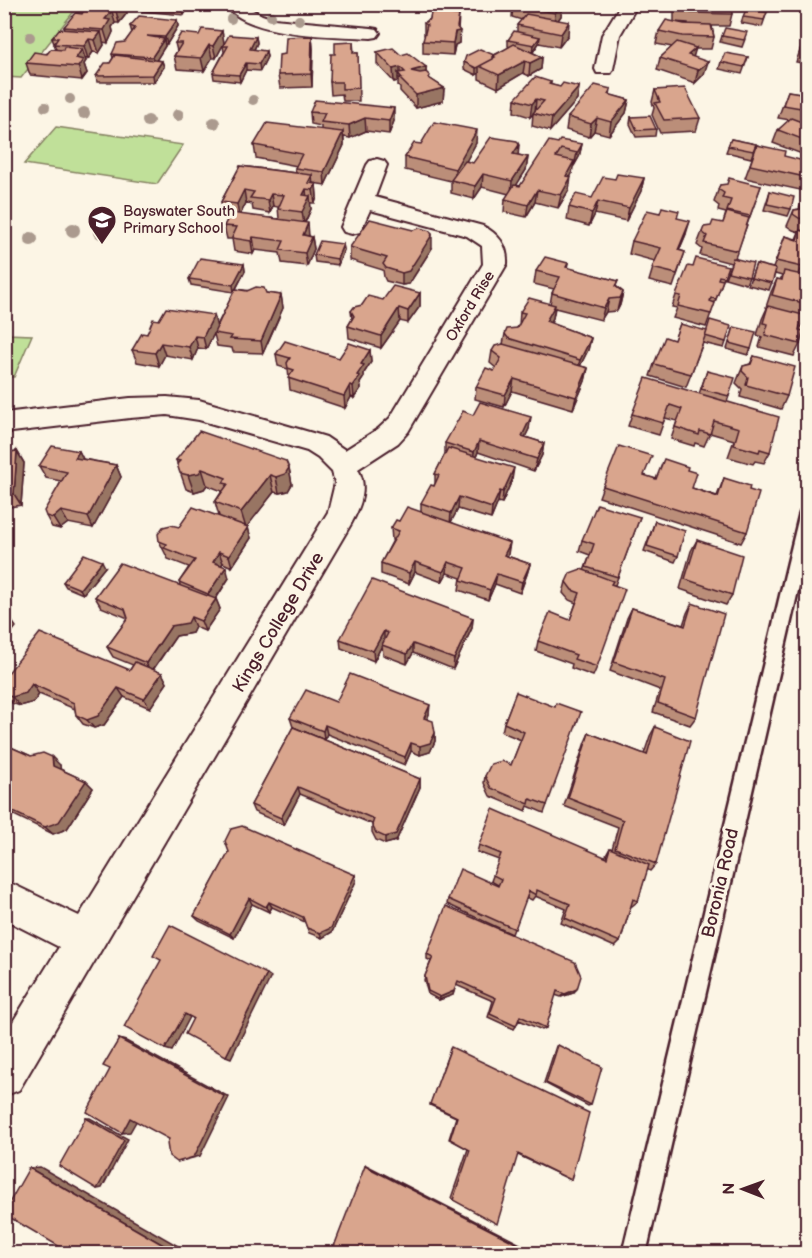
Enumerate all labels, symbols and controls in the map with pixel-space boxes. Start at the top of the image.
place label: Bayswater South Primary School [123,202,235,238]
school or university icon: Bayswater South Primary School [86,204,118,246]
street label: Oxford Rise [442,267,499,345]
street label: Kings College Drive [228,548,329,696]
street label: Boronia Road [698,826,743,940]
north arrow [713,1159,773,1219]
text: N [720,1183,739,1195]

